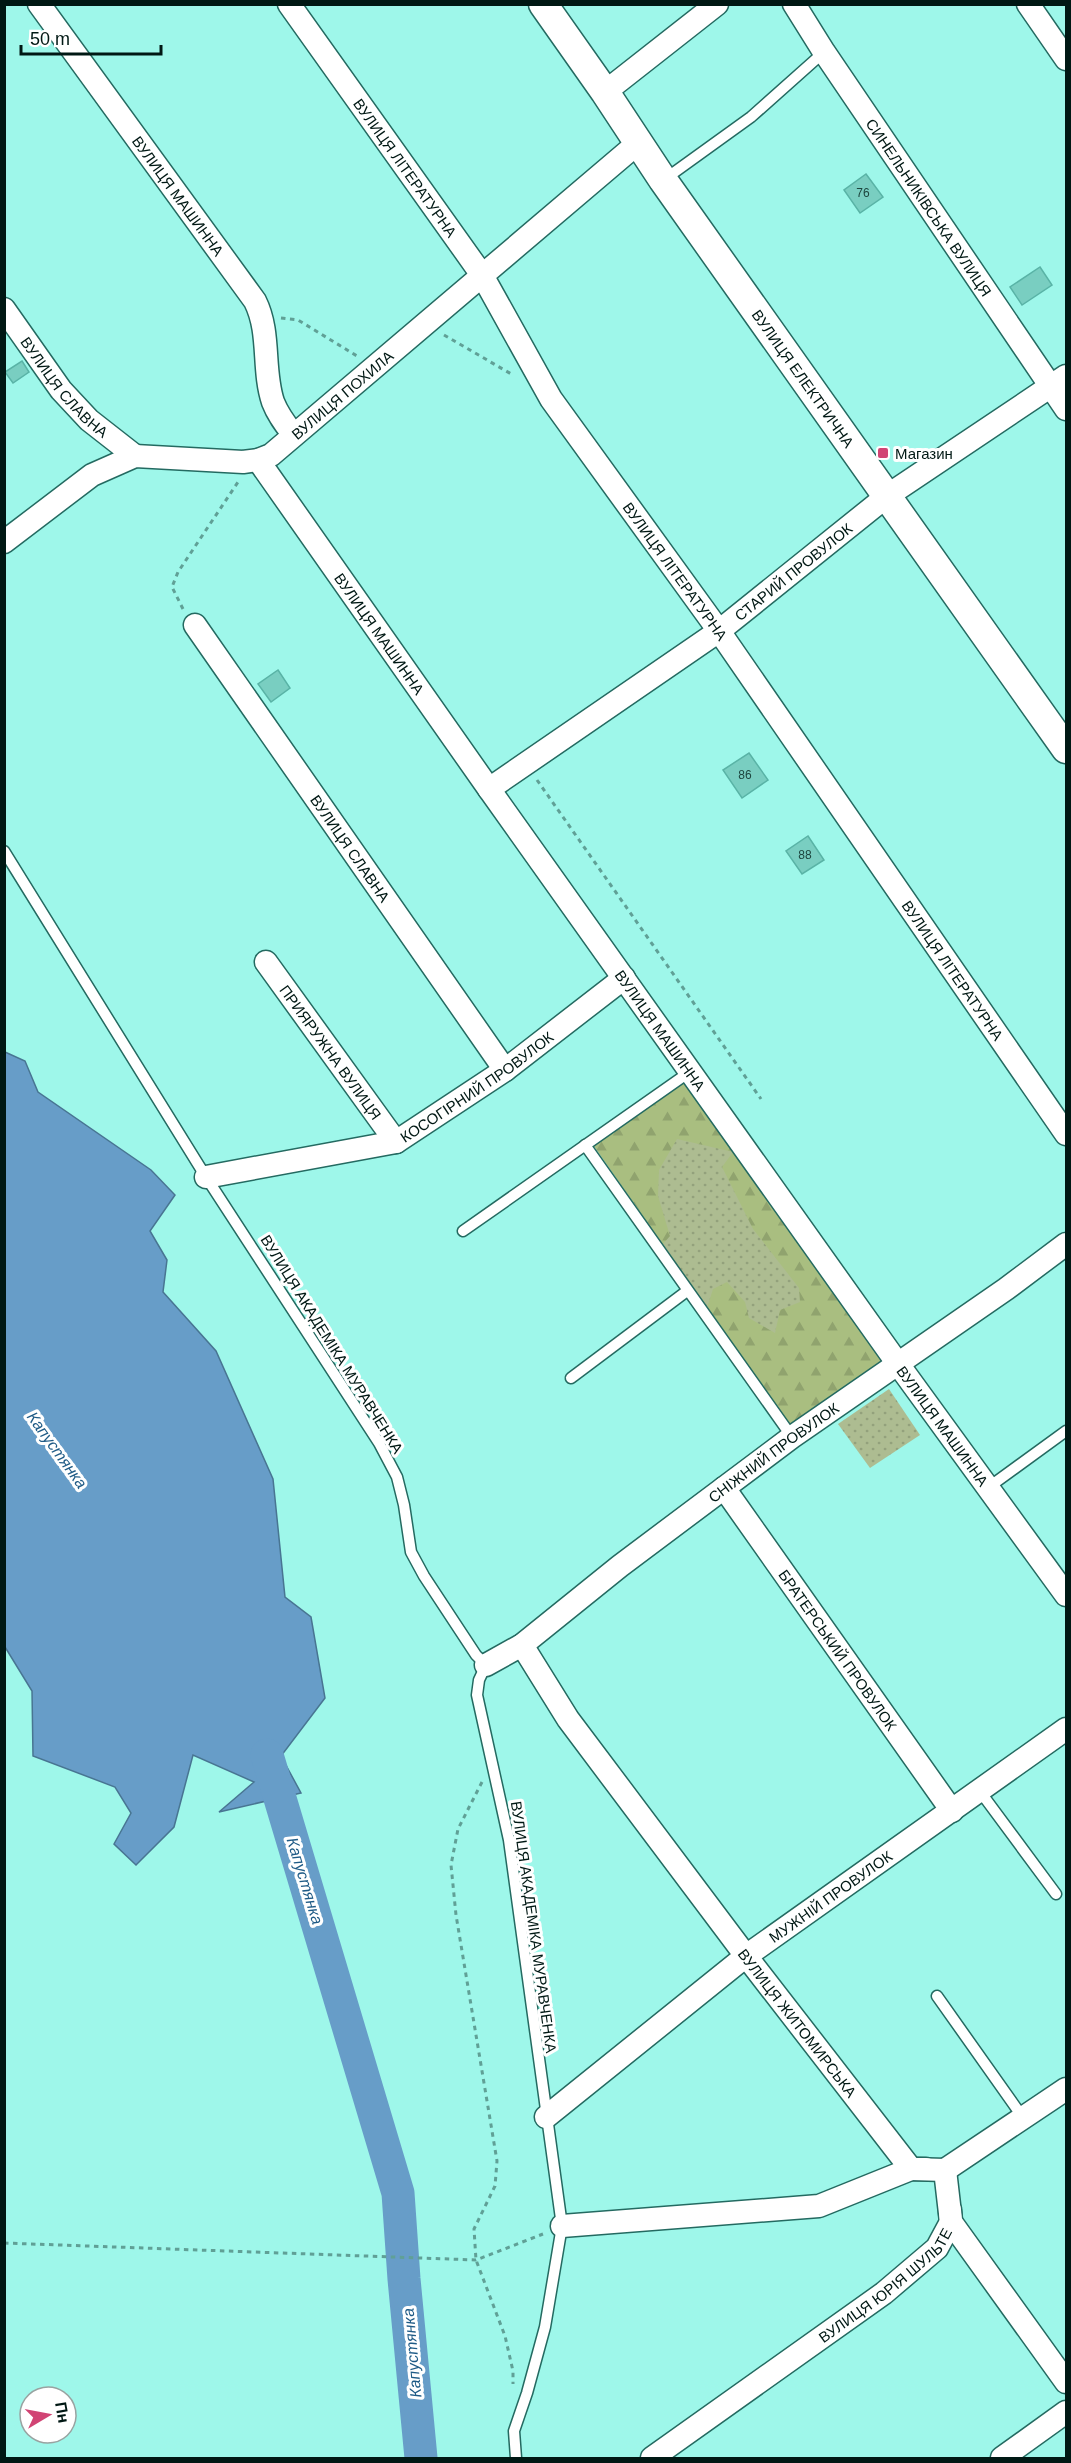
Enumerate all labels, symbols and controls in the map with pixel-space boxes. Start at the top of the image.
scale bar [21,18,160,56]
text: 50 m [30,29,70,49]
street label: ВУЛИЦЯ ЛІТЕРАТУРНА [351,95,461,240]
street label: СИНЕЛЬНИКІВСЬКА ВУЛИЦЯ [863,115,995,299]
street label: ВУЛИЦЯ МАШИННА [129,132,228,259]
house number: 76 [856,186,870,200]
street label: ВУЛИЦЯ ЕЛЕКТРИЧНА [749,306,858,450]
street label: ВУЛИЦЯ СЛАВНА [18,333,112,440]
street label: ВУЛИЦЯ ПОХИЛА [288,347,396,443]
place label: Магазин [895,445,953,462]
marker: Магазин [876,446,890,460]
street label: ВУЛИЦЯ ЛІТЕРАТУРНА [620,499,731,643]
street label: СТАРИЙ ПРОВУЛОК [731,519,855,624]
street label: ВУЛИЦЯ МАШИННА [331,570,428,697]
house number: 86 [738,768,752,782]
street label: ВУЛИЦЯ СЛАВНА [307,791,394,905]
house number: 88 [798,848,812,862]
street label: ВУЛИЦЯ ЛІТЕРАТУРНА [899,897,1007,1043]
street label: ВУЛИЦЯ МАШИННА [612,967,709,1094]
street label: ПРИЯРУЖНА ВУЛИЦЯ [277,981,385,1122]
street label: КОСОГІРНИЙ ПРОВУЛОК [397,1027,557,1145]
street label: ВУЛИЦЯ АКАДЕМІКА МУРАВЧЕНКА [257,1232,407,1456]
street label: ВУЛИЦЯ МАШИННА [894,1363,992,1489]
street label: СНІЖНИЙ ПРОВУЛОК [705,1399,842,1505]
water label: Капустянка [24,1409,90,1491]
street label: БРАТЕРСЬКИЙ ПРОВУЛОК [776,1566,901,1734]
street label: ВУЛИЦЯ АКАДЕМІКА МУРАВЧЕНКА [508,1800,560,2054]
water label: Капустянка [284,1836,326,1927]
street label: МУЖНІЙ ПРОВУЛОК [765,1847,895,1946]
street label: ВУЛИЦЯ ЖИТОМИРСЬКА [735,1945,860,2100]
street label: ВУЛИЦЯ ЮРІЯ ШУЛЬТЕ [815,2225,955,2345]
water label: Капустянка [400,2307,424,2399]
north arrow [18,2385,78,2445]
text: Пн [52,2401,72,2424]

